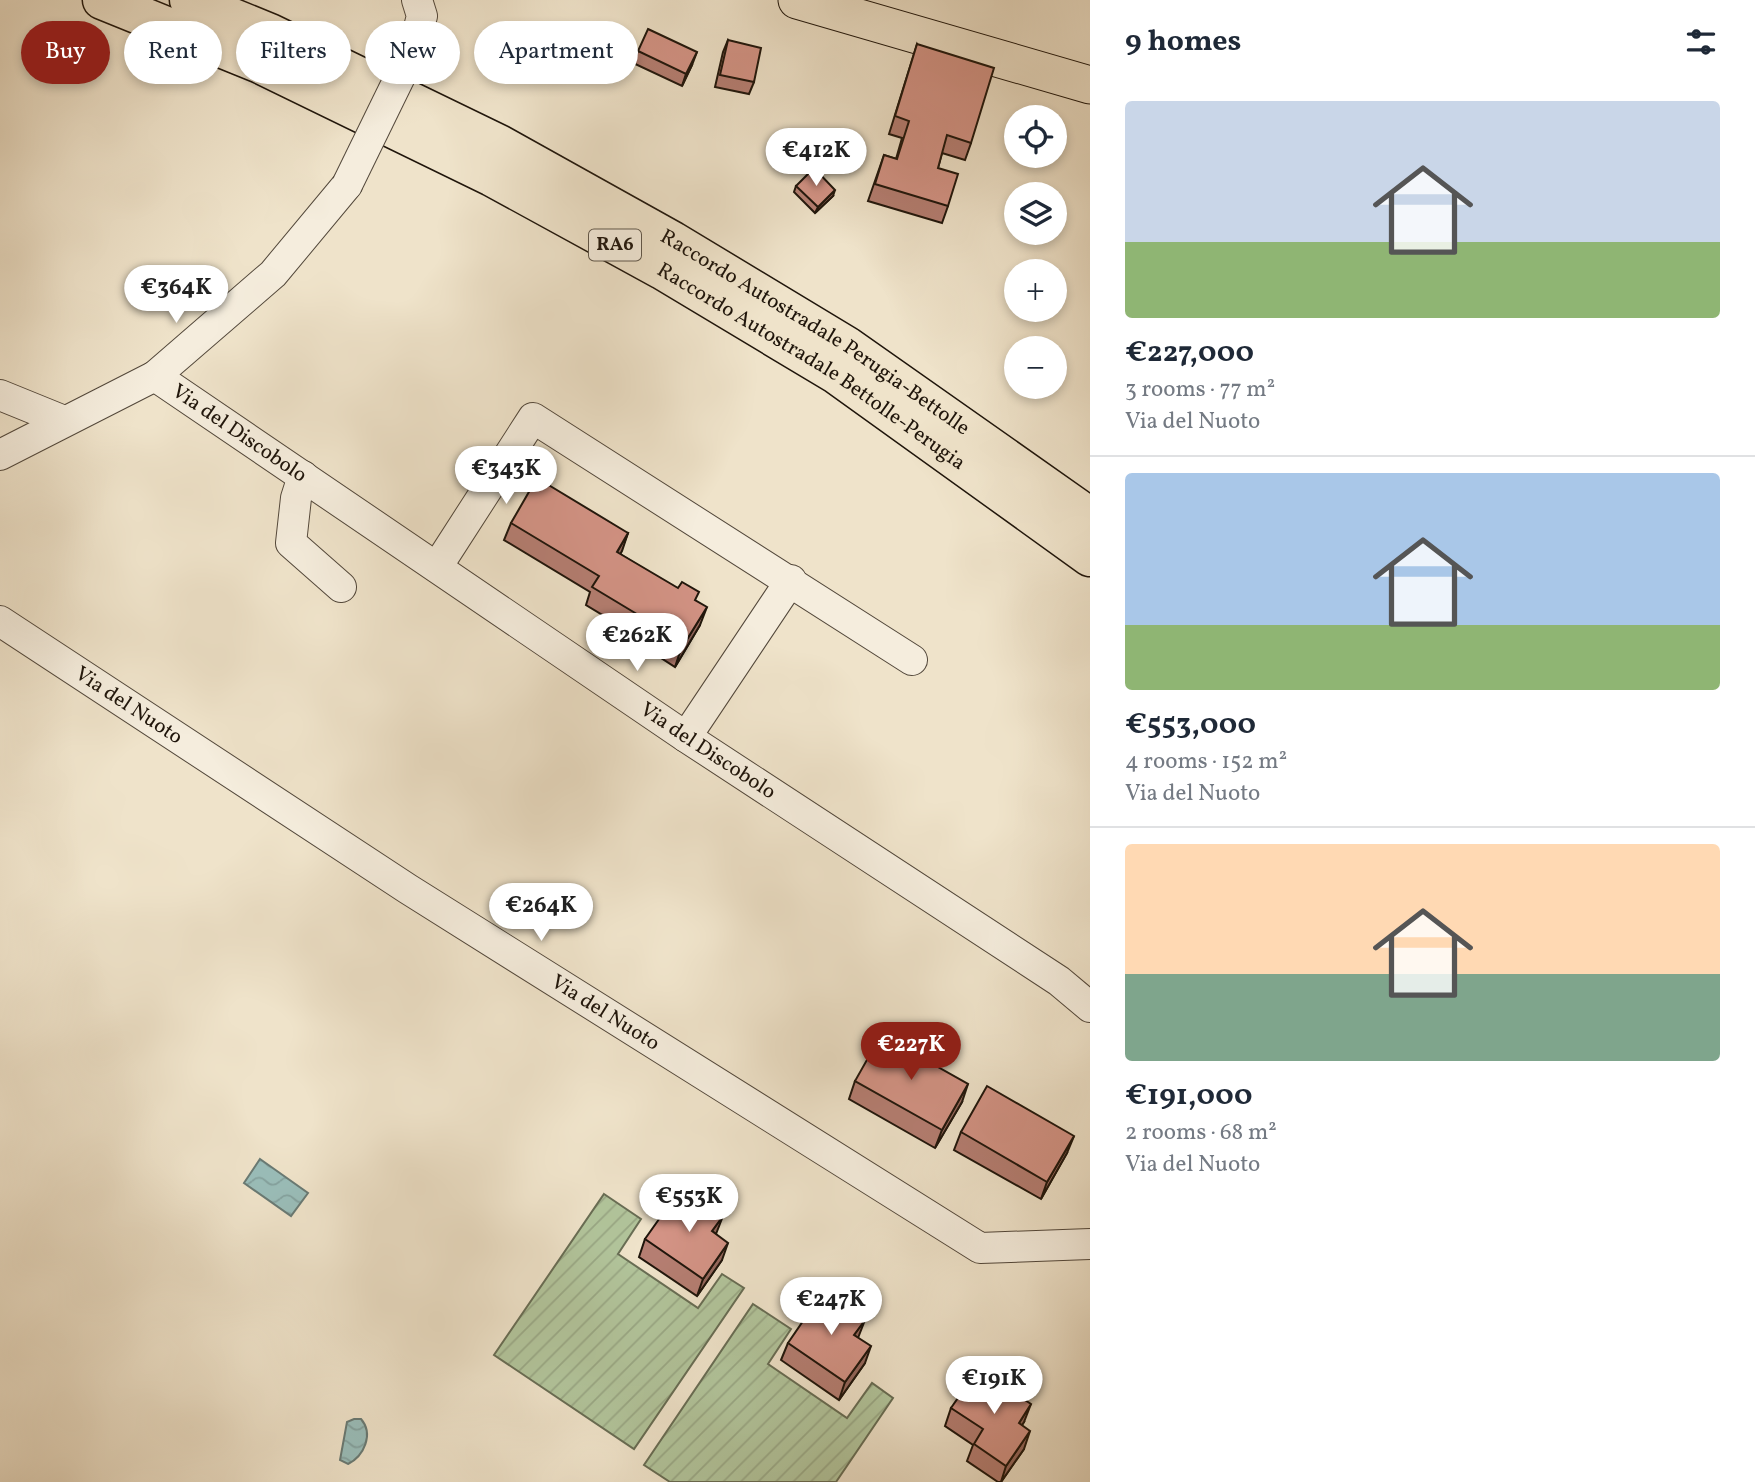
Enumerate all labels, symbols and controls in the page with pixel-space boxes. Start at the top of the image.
chip: Buy [21,21,110,84]
chip: Rent [124,21,222,84]
chip: Filters [236,21,351,84]
chip: New [365,21,460,84]
chip: Apartment [474,21,638,84]
text: 9 homes [1125,21,1241,63]
icon: filters [1682,23,1720,61]
map controls [1004,105,1067,399]
button: locate [1004,105,1067,168]
pin: €412K [767,128,865,188]
text: €412K [782,135,850,167]
icon: home [1360,147,1486,273]
button: layers [1004,182,1067,245]
street label: Raccordo Autostradale Perugia-Bettolle [655,222,976,443]
road number: RA6 [589,230,641,260]
street label: Raccordo Autostradale Bettolle-Perugia [651,256,971,477]
button: + [1004,259,1067,322]
pin: €364K [127,266,225,325]
text: €364K [140,272,212,304]
text: €227,000 [1125,332,1254,374]
button: − [1004,336,1067,399]
text: 3 rooms · 77 m² [1125,374,1275,406]
street label: Via del Discobolo [166,377,313,490]
text: Via del Nuoto [1125,406,1260,438]
pin: €343K [457,447,555,506]
text: €343K [471,453,541,485]
icon: home [1360,519,1486,645]
pin: €262K [588,614,686,673]
text: €262K [602,620,672,652]
street label: Via del Nuoto [69,659,188,752]
street label: Via del Discobolo [634,695,782,806]
text: €553,000 [1125,704,1256,746]
text: 4 rooms · 152 m² [1125,746,1287,778]
text: Via del Nuoto [1125,778,1260,810]
pin: €264K [492,884,590,943]
text: €264K [505,890,577,922]
icon: home [1360,890,1486,1016]
street label: Via del Nuoto [545,968,665,1058]
pin: €227K [862,1023,960,1082]
text: €227K [877,1029,945,1061]
text: €191,000 [1125,1075,1252,1117]
text: 2 rooms · 68 m² [1125,1117,1277,1149]
text: Via del Nuoto [1125,1149,1260,1181]
pin: €553K [640,1174,738,1234]
text: €553K [655,1181,723,1213]
pin: €247K [782,1278,880,1337]
text: €247K [796,1284,866,1316]
pin: €191K [945,1356,1043,1416]
text: €191K [962,1363,1026,1395]

